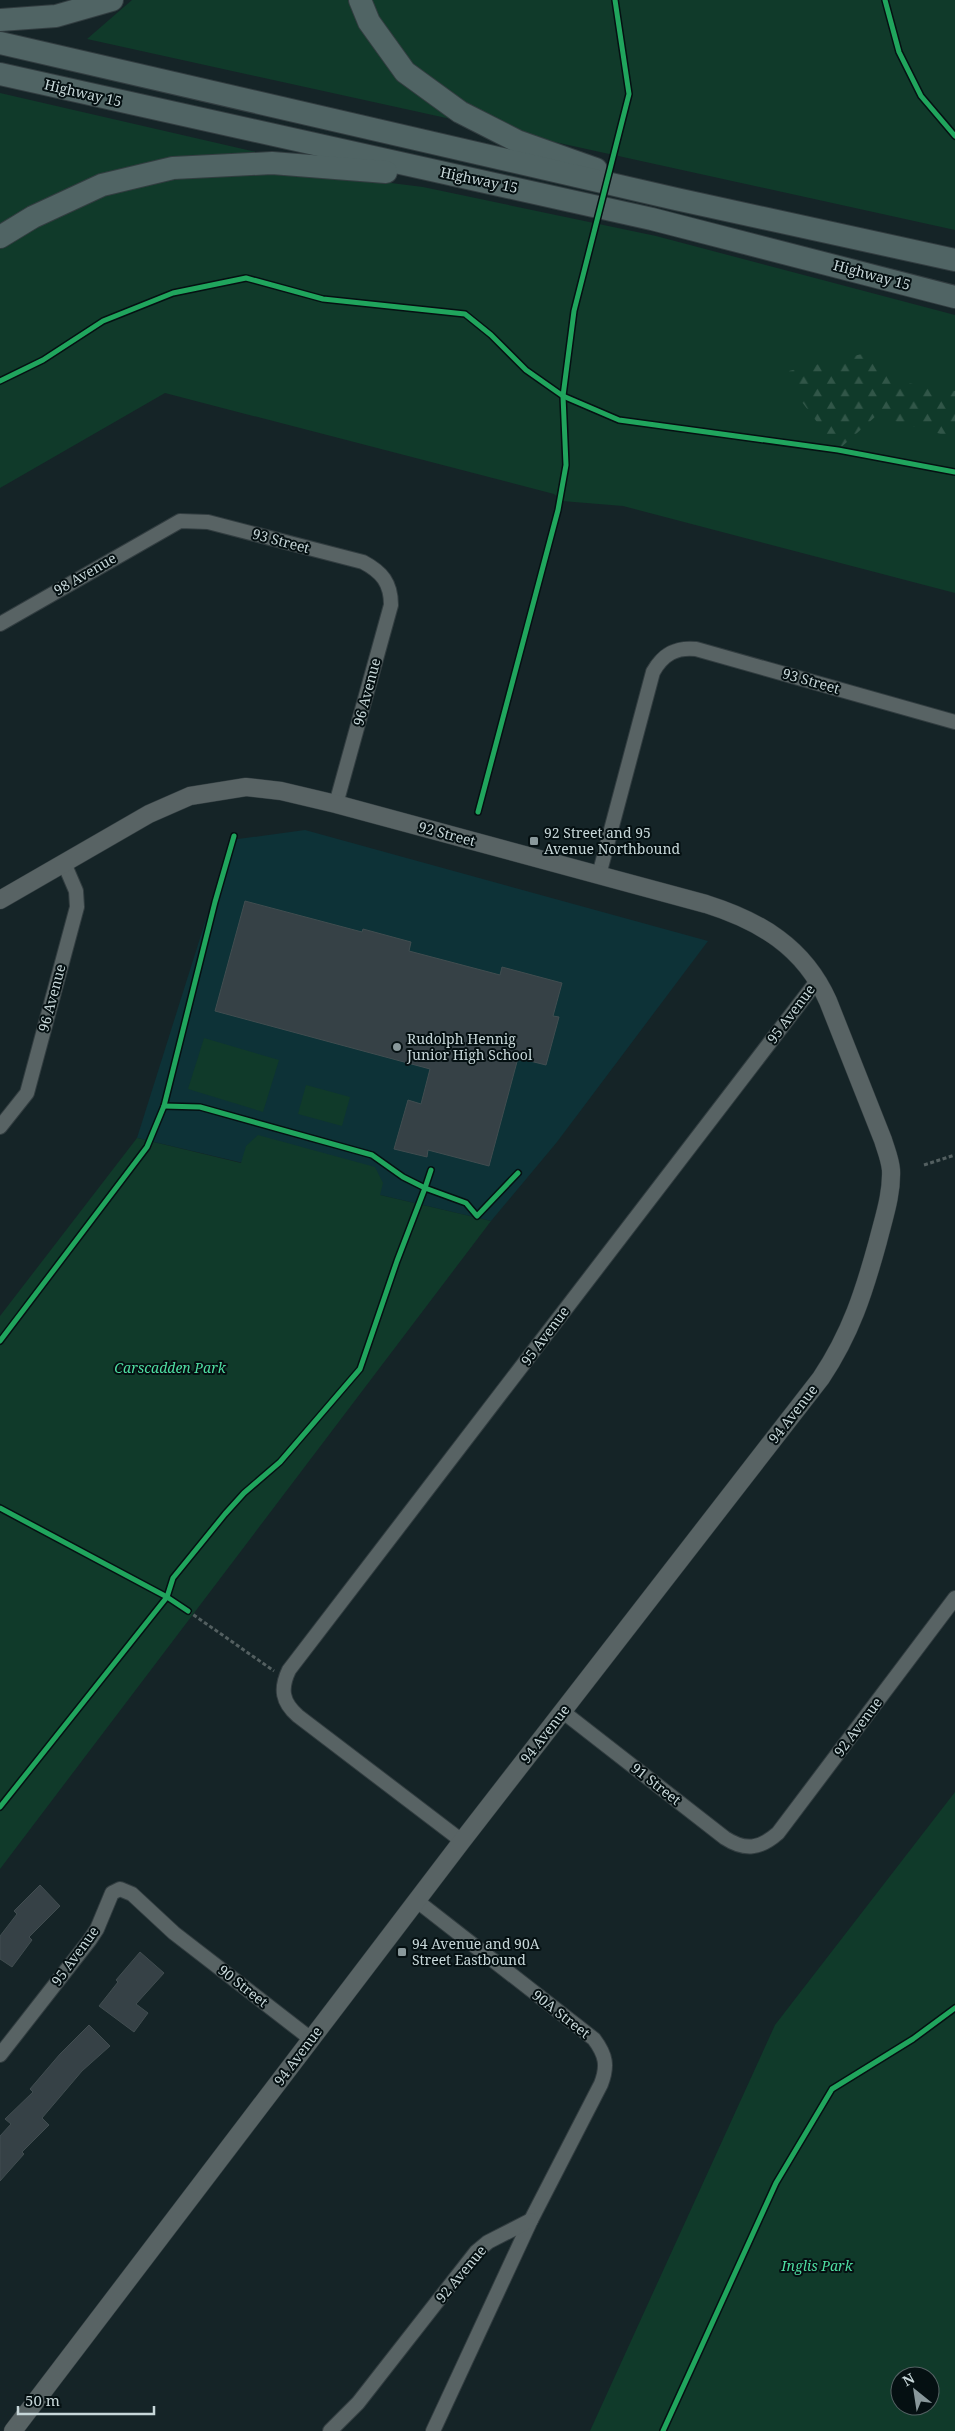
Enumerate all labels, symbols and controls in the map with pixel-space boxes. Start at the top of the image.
street label: Highway 15 [43,74,124,111]
street label: Highway 15 [439,162,520,197]
street label: Highway 15 [832,255,913,294]
street label: 93 Street [250,524,312,557]
street label: 98 Avenue [50,548,120,599]
street label: 96 Avenue [348,656,385,728]
street label: 93 Street [780,663,842,698]
street label: 92 Street [416,817,478,850]
place label: 92 Street and 95 Avenue Northbound [544,823,680,858]
marker: 92 Street and 95 Avenue Northbound [528,835,540,847]
street label: 96 Avenue [33,962,70,1034]
street label: 95 Avenue [762,980,819,1047]
place label: Rudolph Hennig Junior High School [406,1029,533,1064]
marker: Rudolph Hennig Junior High School [391,1041,403,1053]
street label: 95 Avenue [516,1302,573,1369]
park label: Carscadden Park [114,1358,227,1377]
street label: 94 Avenue [764,1381,821,1447]
street label: 92 Avenue [829,1693,886,1760]
street label: 94 Avenue [516,1701,573,1767]
street label: 91 Street [627,1758,685,1809]
street label: 95 Avenue [47,1922,103,1989]
place label: 94 Avenue and 90A Street Eastbound [412,1934,540,1969]
marker: 94 Avenue and 90A Street Eastbound [396,1946,408,1958]
street label: 90 Street [214,1960,272,2011]
street label: 90A Street [529,1985,594,2042]
street label: 94 Avenue [269,2022,326,2089]
street label: 92 Avenue [431,2241,490,2306]
park label: Inglis Park [780,2256,854,2275]
north arrow [890,2366,940,2416]
text: N [899,2368,918,2390]
scale bar [18,2384,154,2416]
text: 50 m [25,2390,60,2410]

